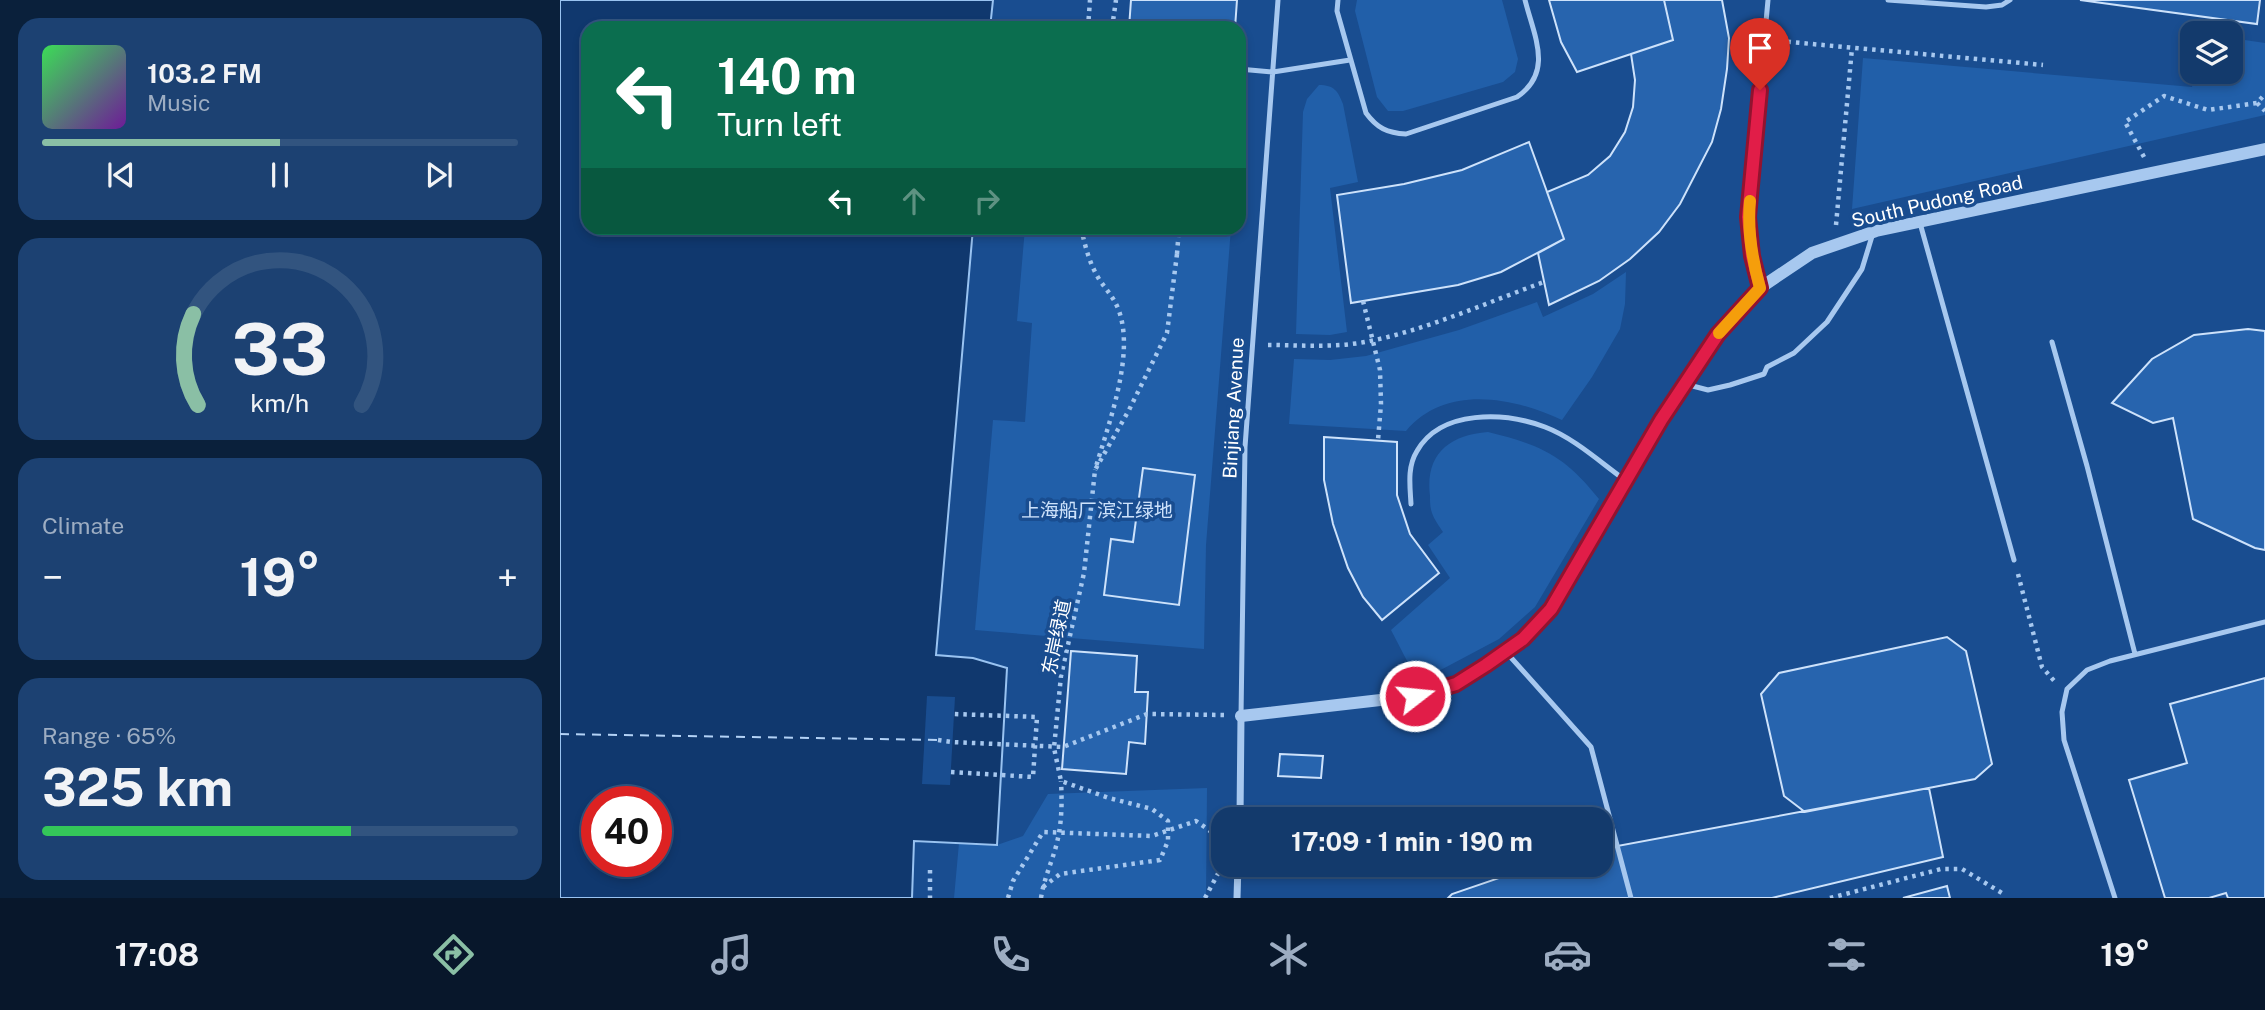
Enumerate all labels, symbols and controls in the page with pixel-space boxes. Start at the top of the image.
pin [1730,18,1790,90]
map controls [2180,21,2243,84]
button: layers [2180,21,2243,84]
icon: arrive [1741,29,1779,67]
text: 140 m [717,47,857,105]
icon: left [602,49,693,140]
text: 103.2 FM [147,58,262,89]
text: Music [147,89,211,116]
text: Turn left [717,106,842,143]
icon: previous [102,156,140,194]
icon: pause [261,156,299,194]
icon: next [420,156,458,194]
street label: South Pudong Road [1849,171,2025,231]
icon: left [822,182,860,220]
icon: ahead [895,182,933,220]
icon: right [968,182,1006,220]
text: 33 [232,306,328,391]
street label: Binjiang Avenue [1218,337,1248,479]
text: km/h [251,388,309,418]
park label: 上海船厂滨江绿地 [1021,499,1173,521]
text: Climate [42,512,124,539]
text: 19° [239,547,321,608]
text: − [42,555,63,600]
text: + [497,555,518,600]
street label: 东岸绿道 [1037,598,1075,676]
position arrow [1378,659,1452,733]
text: Range · 65% [42,722,176,749]
text: 325 km [42,757,233,818]
speed limit sign: 40 [581,786,672,877]
text: 17:09 · 1 min · 190 m [1291,826,1533,857]
icon: directions [429,930,478,979]
icon: music [707,930,756,979]
icon: phone [986,930,1035,979]
icon: climate [1264,930,1313,979]
icon: car [1543,930,1592,979]
icon: filters [1822,930,1871,979]
text: 17:08 [115,936,199,973]
text: 19° [2100,936,2150,973]

